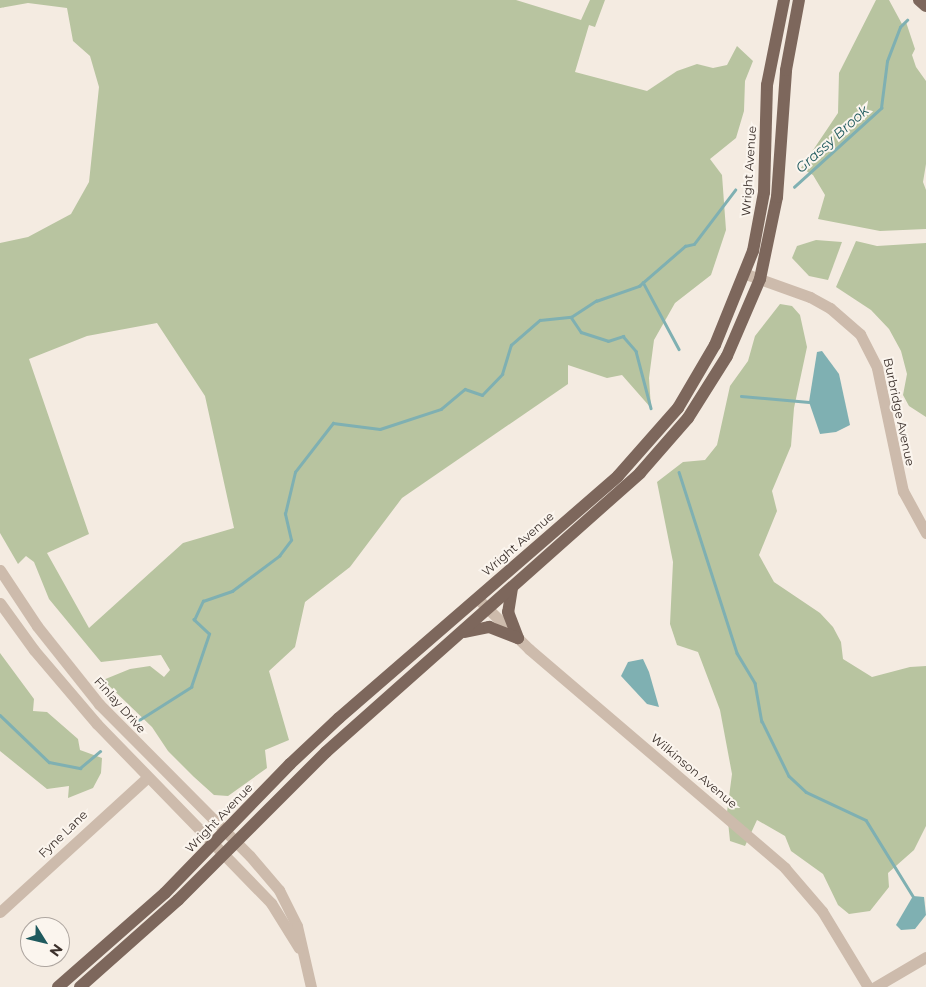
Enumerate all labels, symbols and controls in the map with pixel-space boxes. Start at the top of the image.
water label: Grassy Brook [792,102,872,176]
street label: Wright Avenue [739,125,759,217]
street label: Burbridge Avenue [881,357,917,467]
street label: Wright Avenue [479,509,557,579]
street label: Finlay Drive [91,674,149,736]
street label: Wilkinson Avenue [648,731,740,811]
street label: Wright Avenue [182,780,256,856]
street label: Fyne Lane [36,807,90,861]
north arrow [20,917,70,967]
text: N [46,940,67,960]

